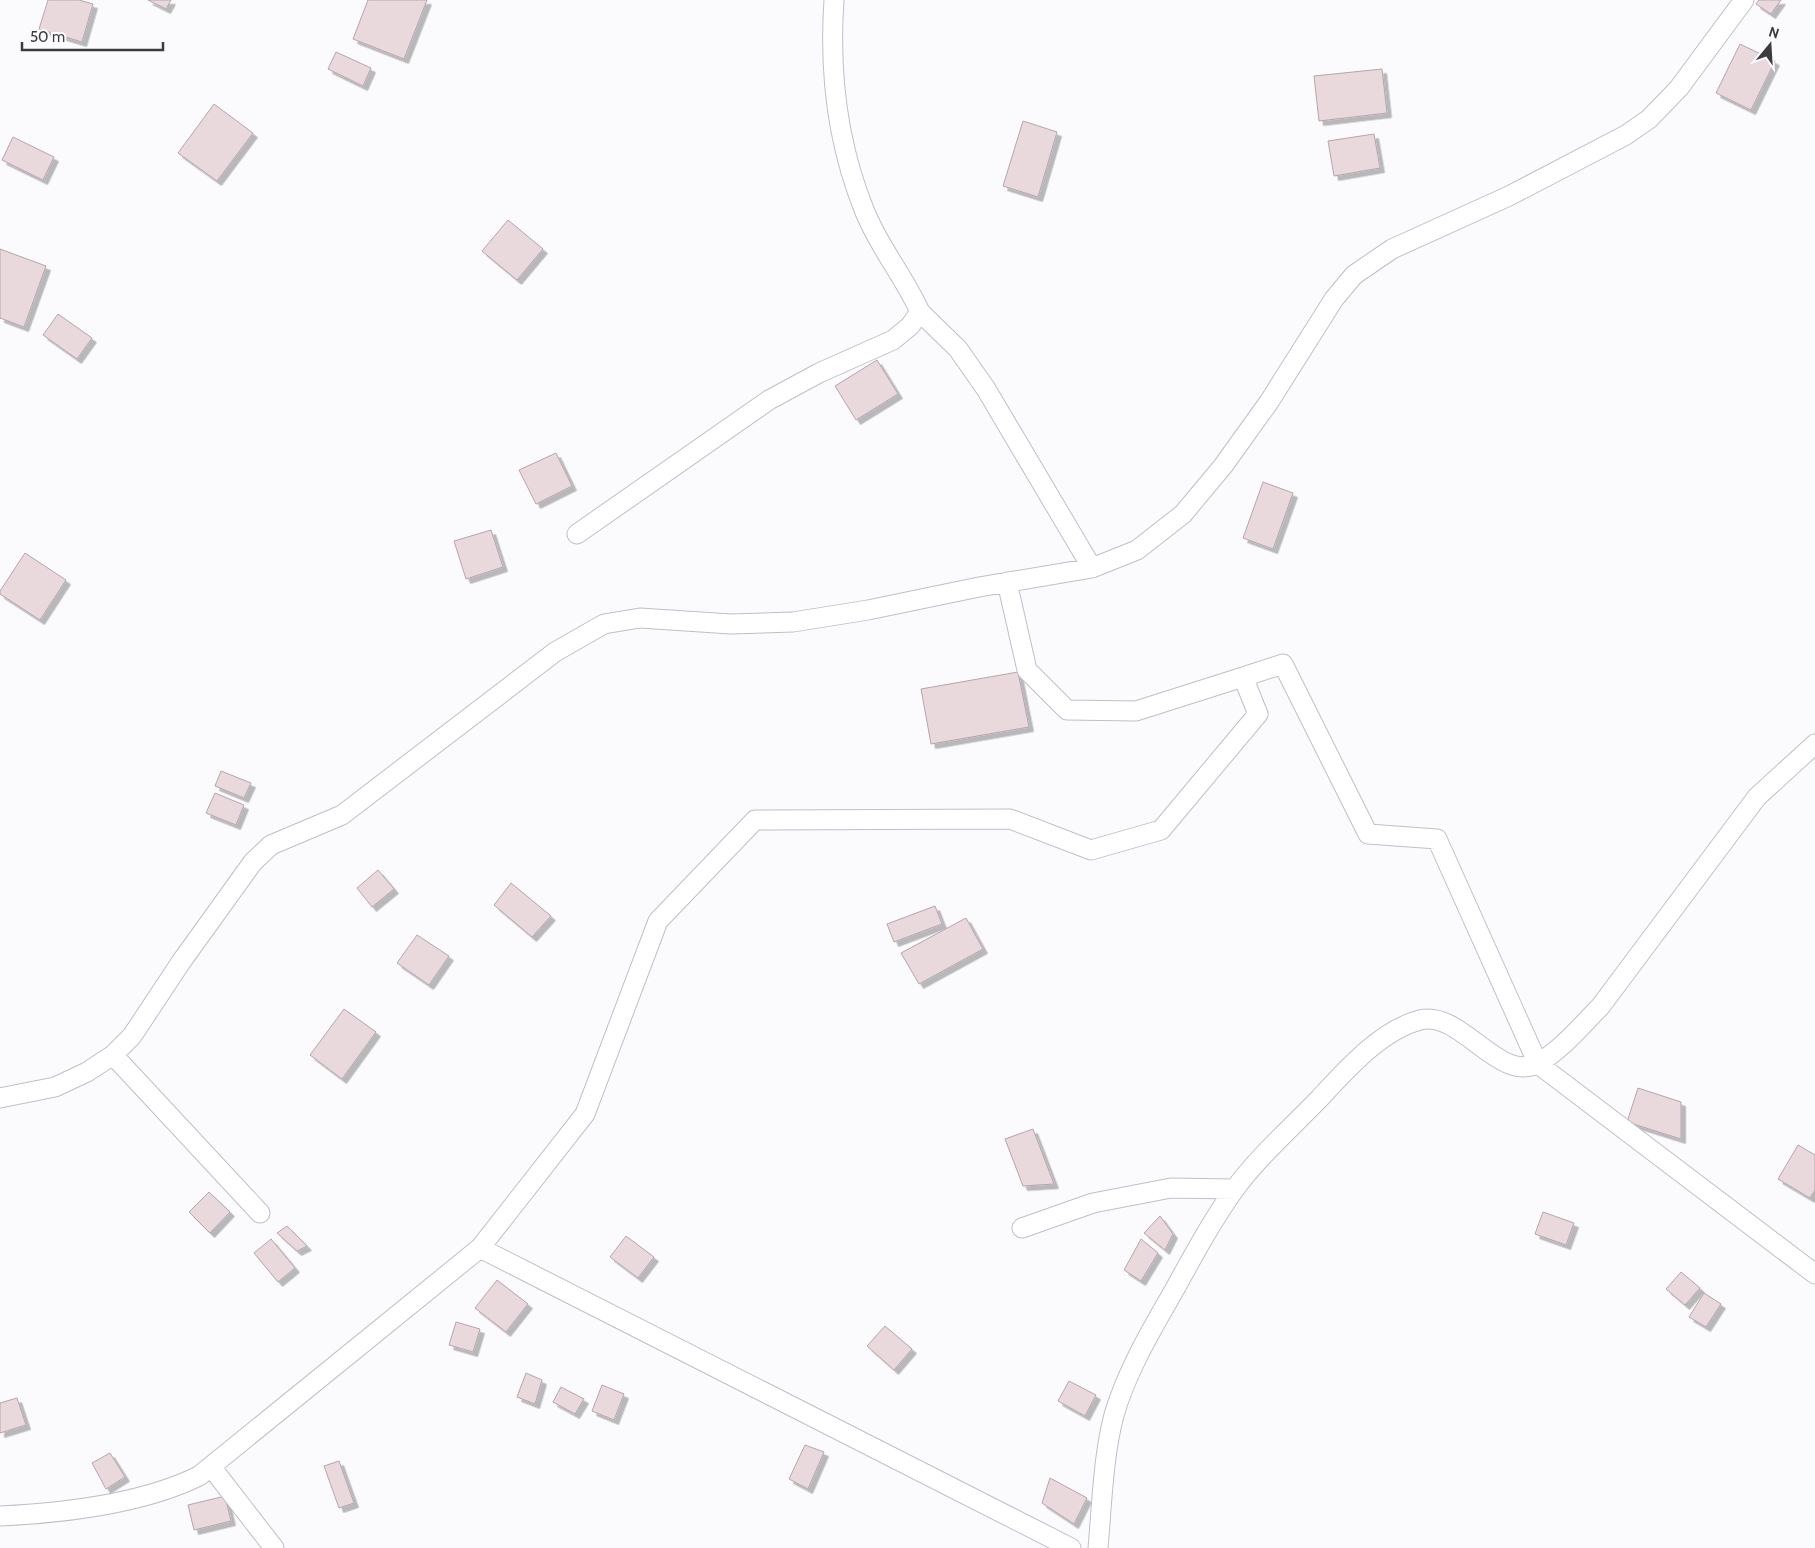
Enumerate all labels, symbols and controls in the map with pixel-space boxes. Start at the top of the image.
scale bar [22,20,164,52]
north arrow [1745,20,1795,70]
text: N [1767,23,1782,43]
text: 50 m [30,28,65,46]

